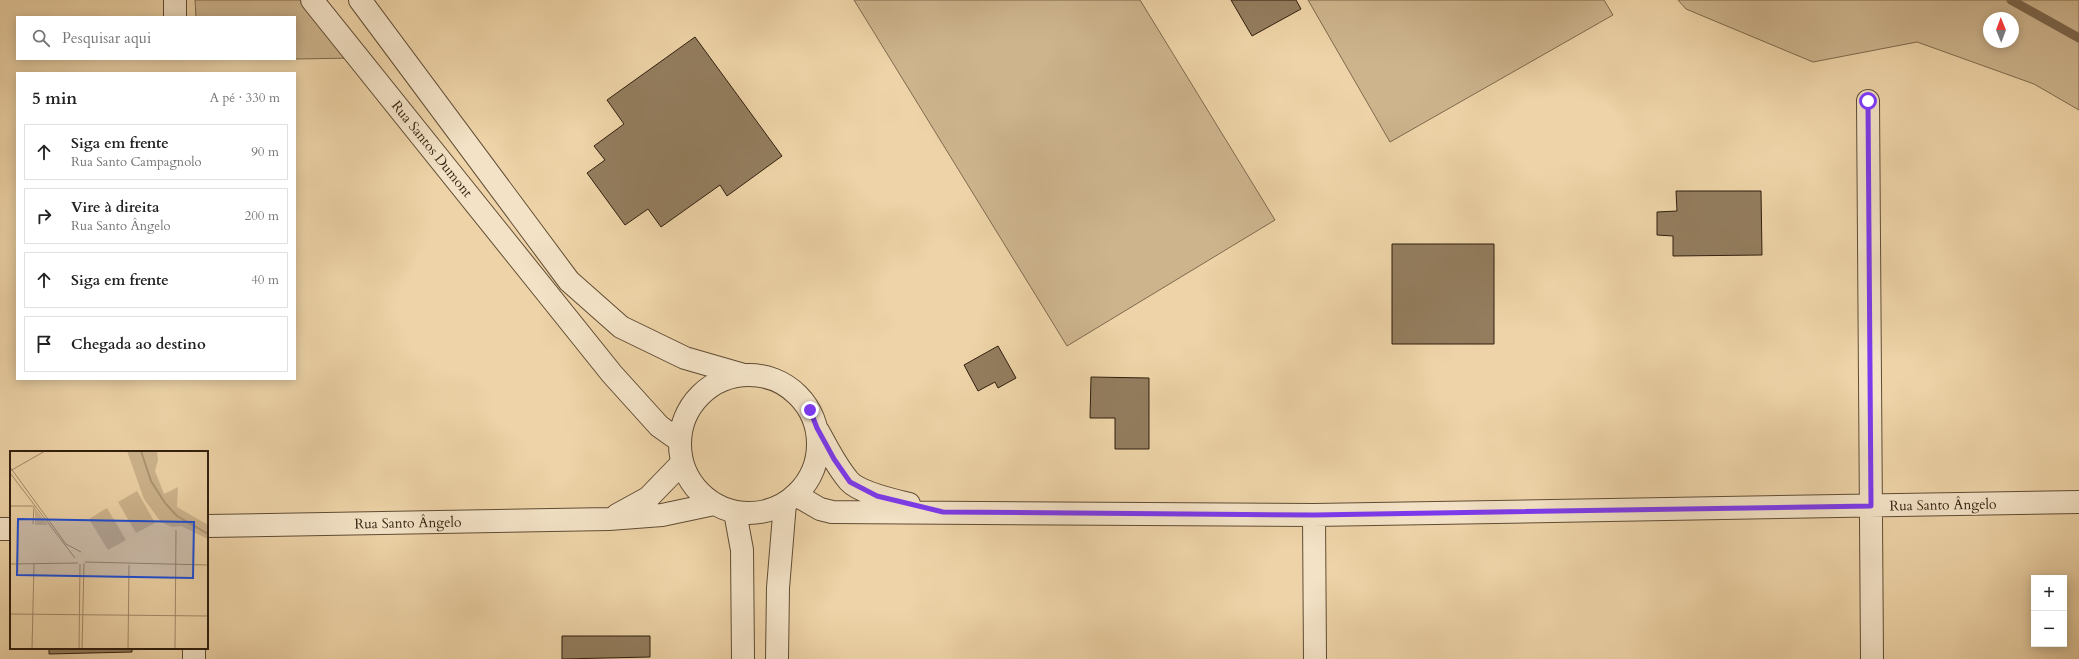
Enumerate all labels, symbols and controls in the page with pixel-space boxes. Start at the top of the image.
north arrow [1983,12,2019,48]
search box [16,16,296,60]
icon: search [30,27,52,49]
text: Pesquisar aqui [62,28,151,48]
text: 5 min [32,87,77,110]
text: A pé · 330 m [210,89,280,107]
route start [1859,92,1877,110]
street label: Rua Santos Dumont [387,97,477,202]
text: Siga em frente [71,133,169,153]
icon: ahead [33,141,55,163]
text: 90 m [251,143,279,161]
text: Rua Santo Campagnolo [71,153,202,171]
text: Vire à direita [71,197,159,217]
icon: right [33,205,55,227]
text: 200 m [245,207,279,225]
text: Rua Santo Ângelo [71,217,171,235]
icon: ahead [33,269,55,291]
text: Siga em frente [71,270,169,290]
text: 40 m [251,271,279,289]
icon: arrive [33,333,55,355]
text: Chegada ao destino [71,334,206,354]
route end [801,401,819,419]
inset map [10,451,208,649]
street label: Rua Santo Ângelo [1889,495,1997,515]
street label: Rua Santo Ângelo [354,513,462,533]
map controls [2031,575,2067,647]
button: + [2031,575,2067,611]
button: − [2031,611,2067,647]

